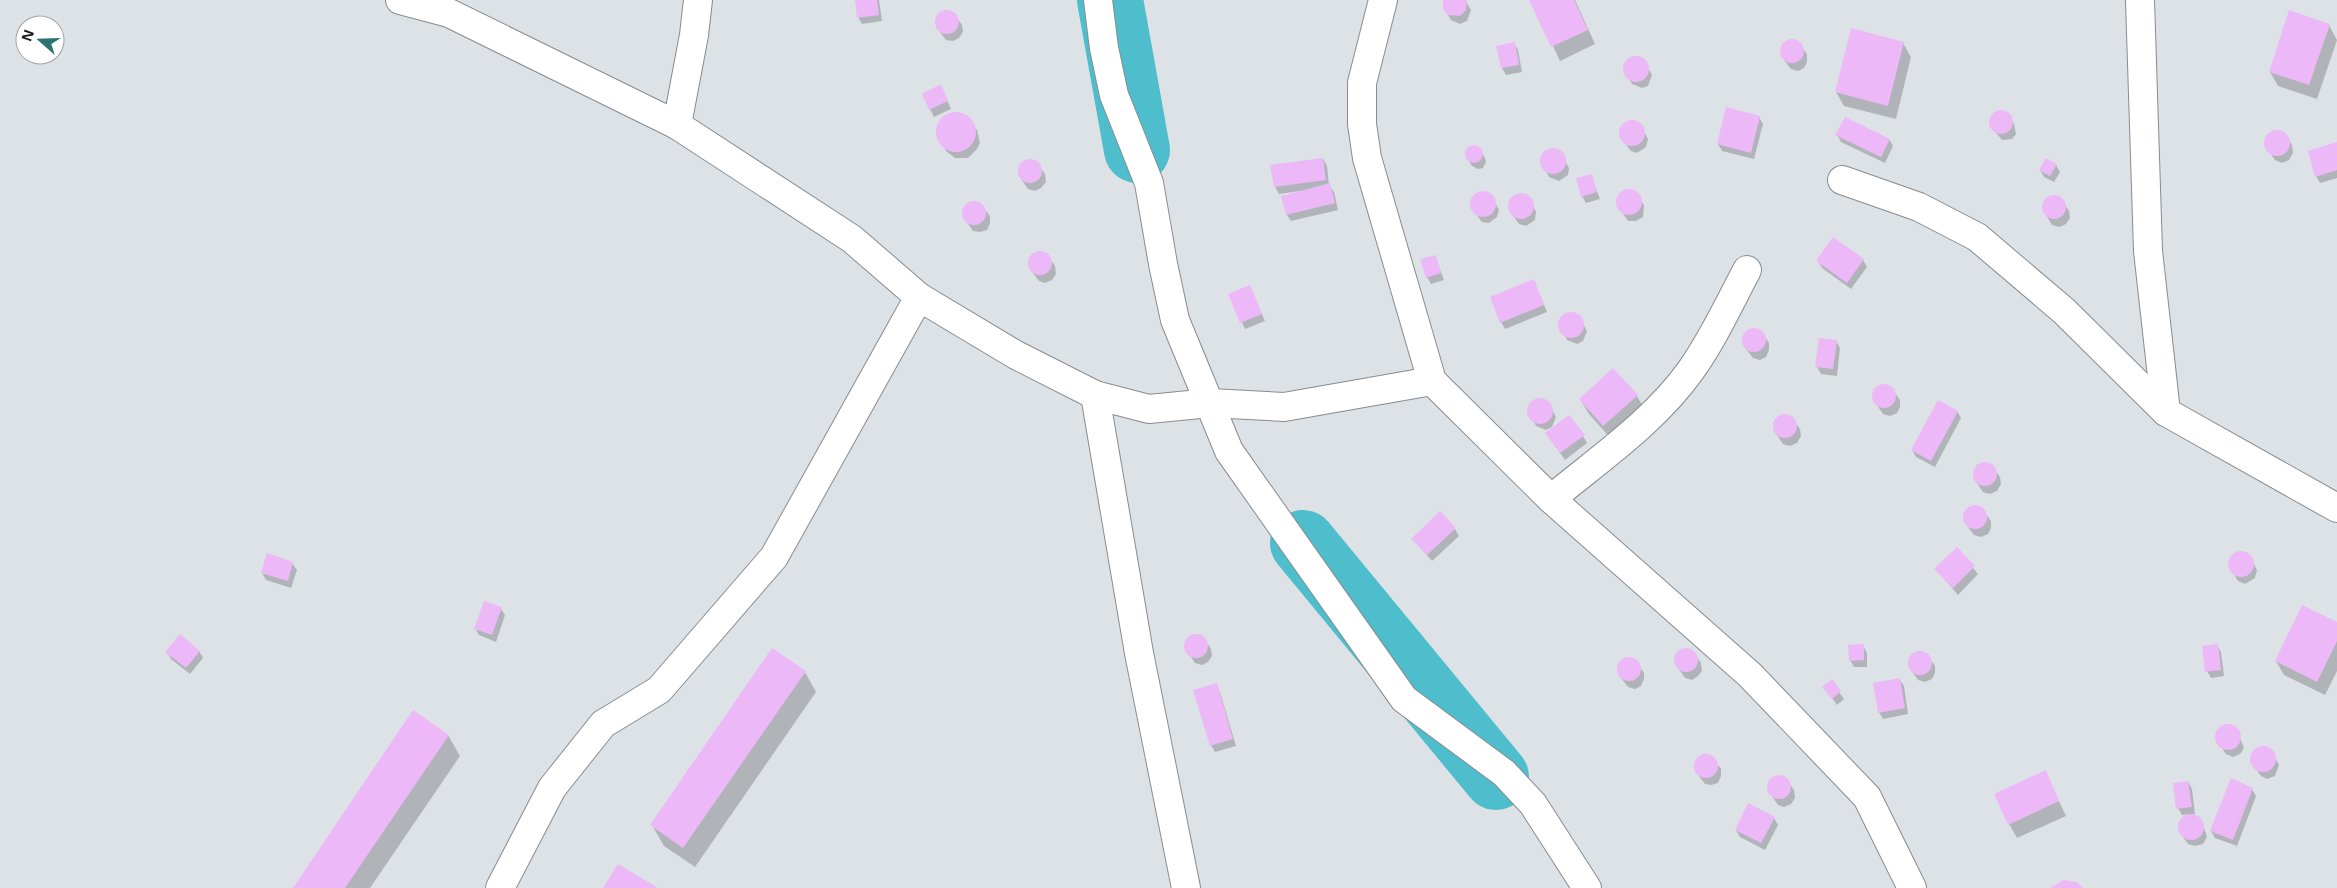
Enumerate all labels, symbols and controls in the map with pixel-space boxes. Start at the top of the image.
north arrow [15,15,65,65]
text: N [16,27,38,44]

